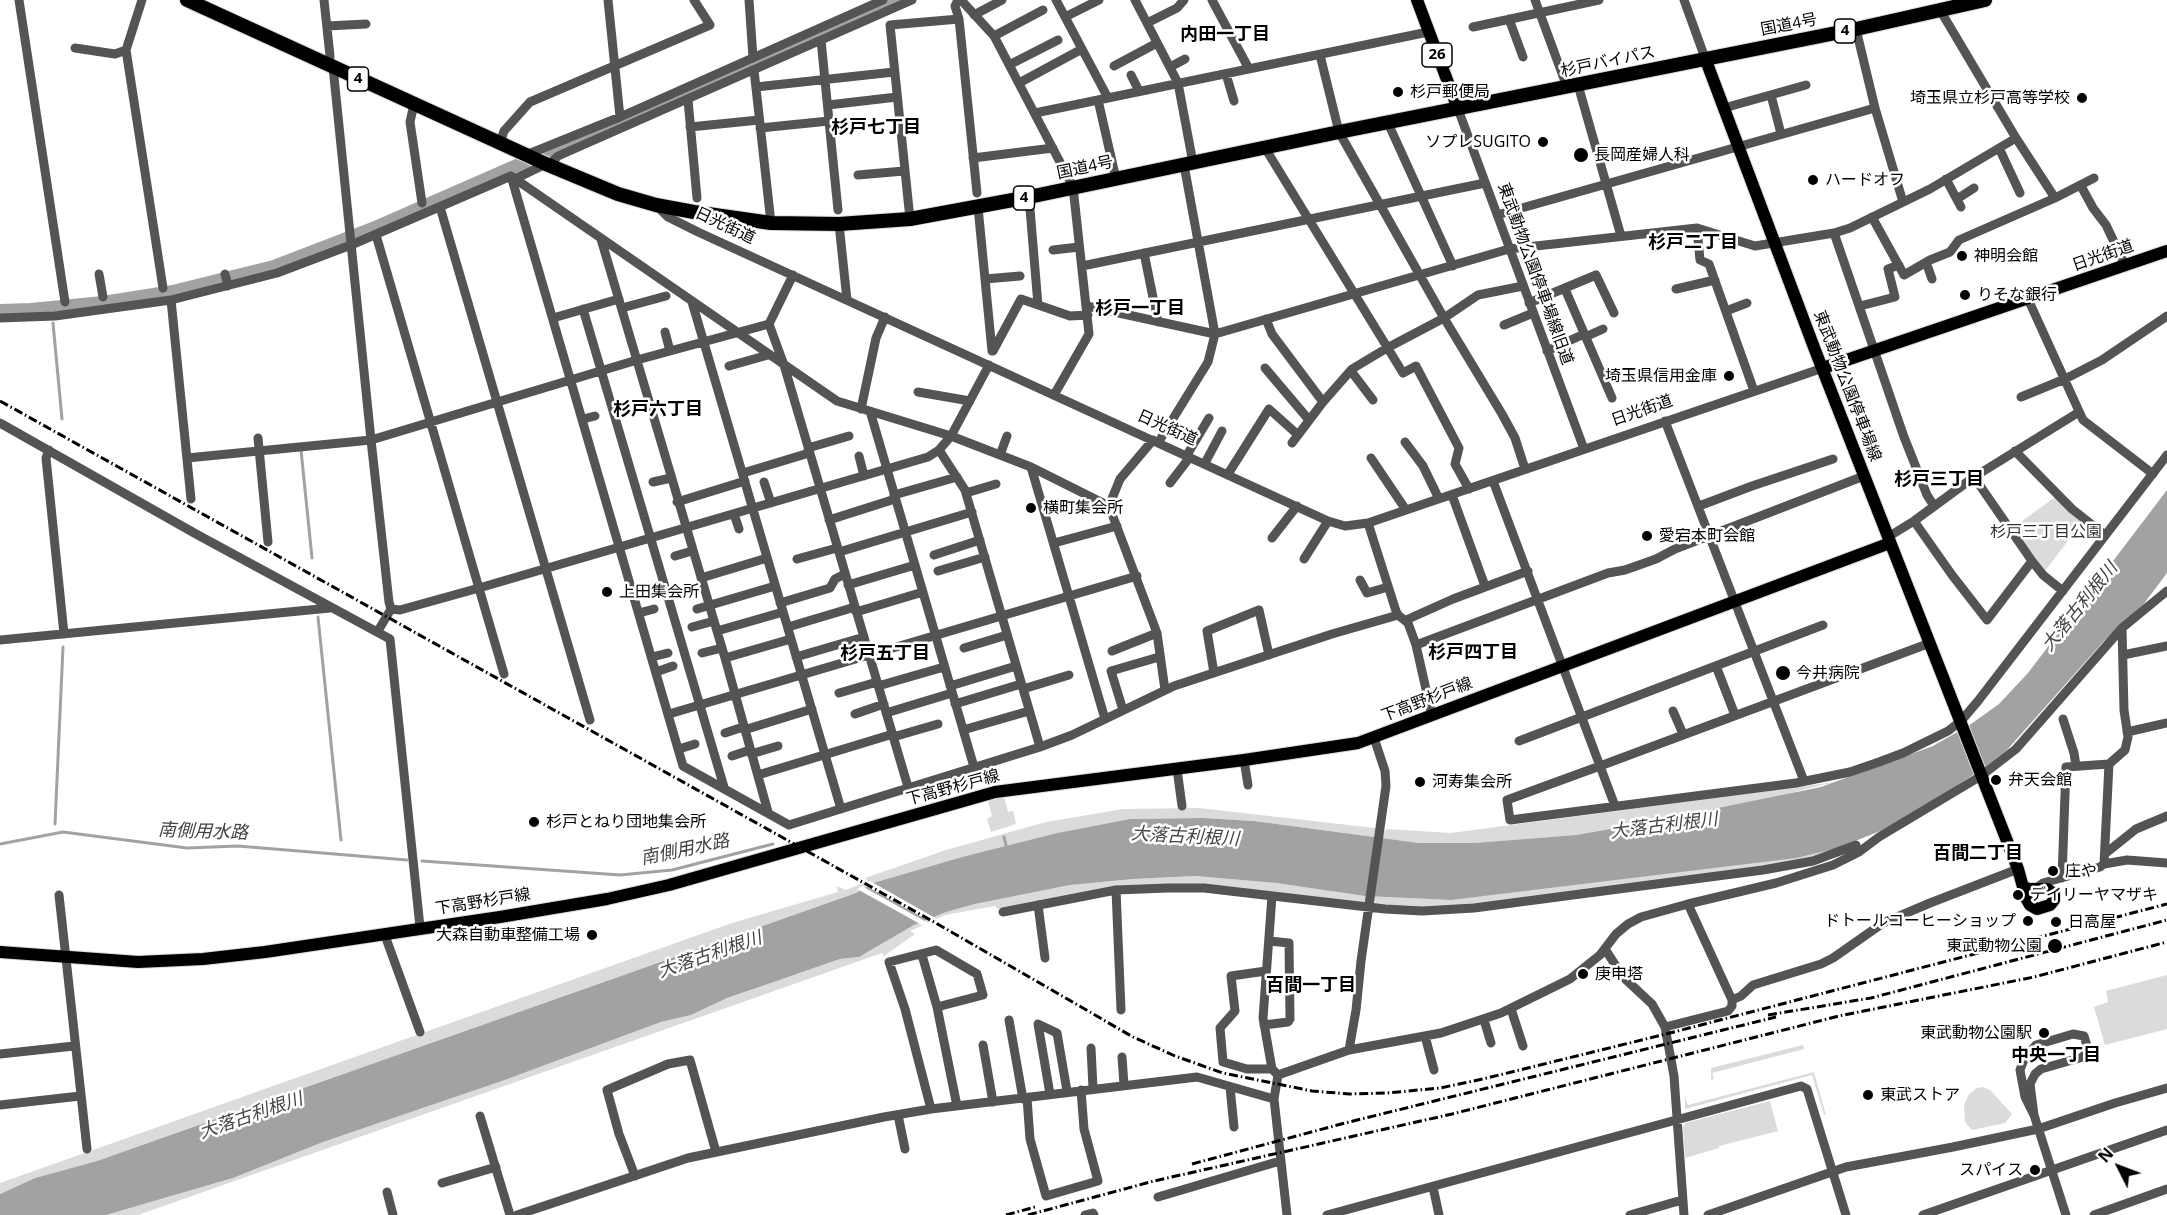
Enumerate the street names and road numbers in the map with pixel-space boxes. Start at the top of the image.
street label: 国道4号 [1759,10,1819,40]
road number: 4 [1834,19,1856,43]
road number: 26 [1422,43,1452,67]
street label: 杉戸バイパス [1559,43,1657,81]
road number: 4 [348,67,368,91]
street label: 国道4号 [1055,153,1115,183]
street label: 東武動物公園停車場線旧道 [1493,181,1577,367]
road number: 4 [1014,186,1034,210]
street label: 日光街道 [692,204,758,248]
street label: 日光街道 [2070,237,2136,275]
street label: 東武動物公園停車場線 [1809,308,1885,464]
street label: 日光街道 [1609,392,1675,430]
street label: 日光街道 [1134,406,1200,450]
street label: 下高野杉戸線 [1379,674,1475,726]
street label: 下高野杉戸線 [904,766,1002,810]
street label: 下高野杉戸線 [434,885,532,919]

